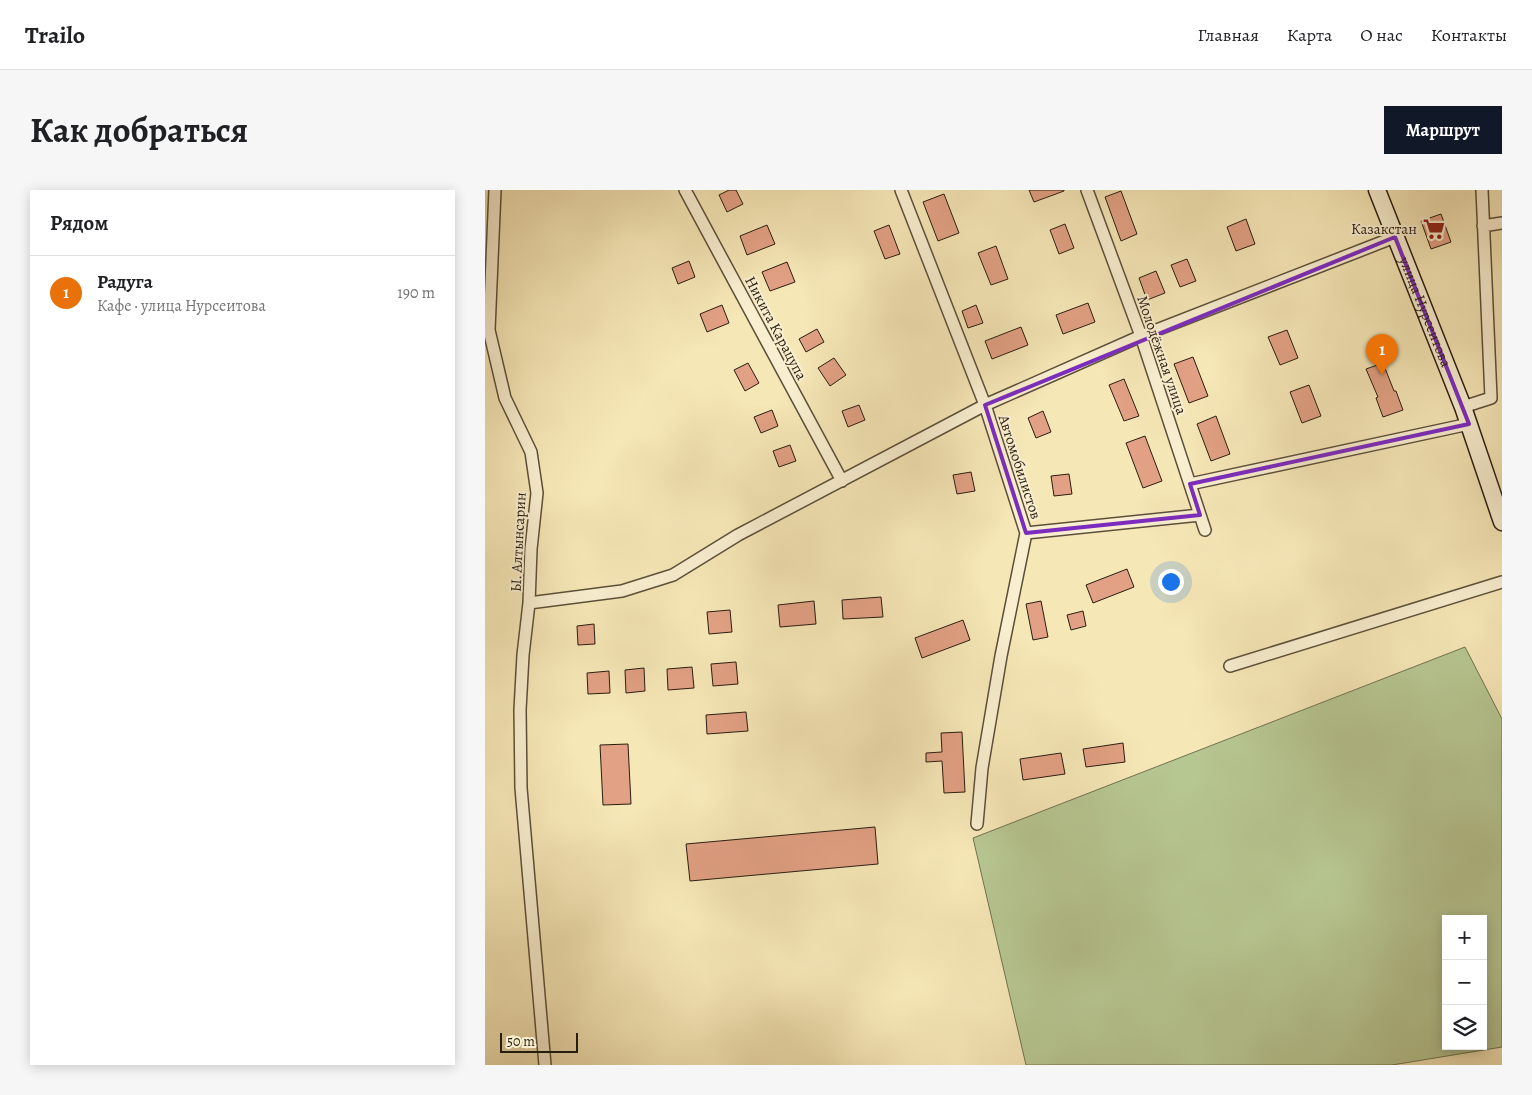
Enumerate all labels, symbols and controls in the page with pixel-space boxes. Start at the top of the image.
text: Trailo [25,19,85,51]
text: Главная [1198,23,1259,47]
text: Карта [1287,23,1332,47]
text: О нас [1360,23,1403,47]
text: Контакты [1431,23,1507,47]
text: Как добраться [30,106,248,154]
button: Маршрут [1384,106,1502,154]
text: Рядом [50,209,108,237]
supermarket icon: Казакстан [1421,216,1447,242]
place label: Казакстан [1351,219,1417,239]
street label: улица Нурсеитова [1394,253,1456,370]
text: Радуга [97,269,153,295]
street label: Никита Карацупа [740,273,812,383]
text: 1 [63,282,69,304]
text: 190 m [397,282,435,304]
street label: Молодёжная улица [1132,293,1192,417]
text: Кафе · улица Нурсеитова [97,295,266,317]
pin: 1 [1366,334,1398,375]
street label: Автомобилистов [993,411,1046,522]
street label: Ы. Алтынсарин [505,491,531,592]
your location [1158,569,1184,595]
map controls [1442,915,1487,1050]
button: + [1442,915,1487,960]
button: − [1442,960,1487,1005]
button: layers [1442,1005,1487,1050]
scale bar [500,1030,577,1053]
text: 50 m [507,1032,535,1051]

